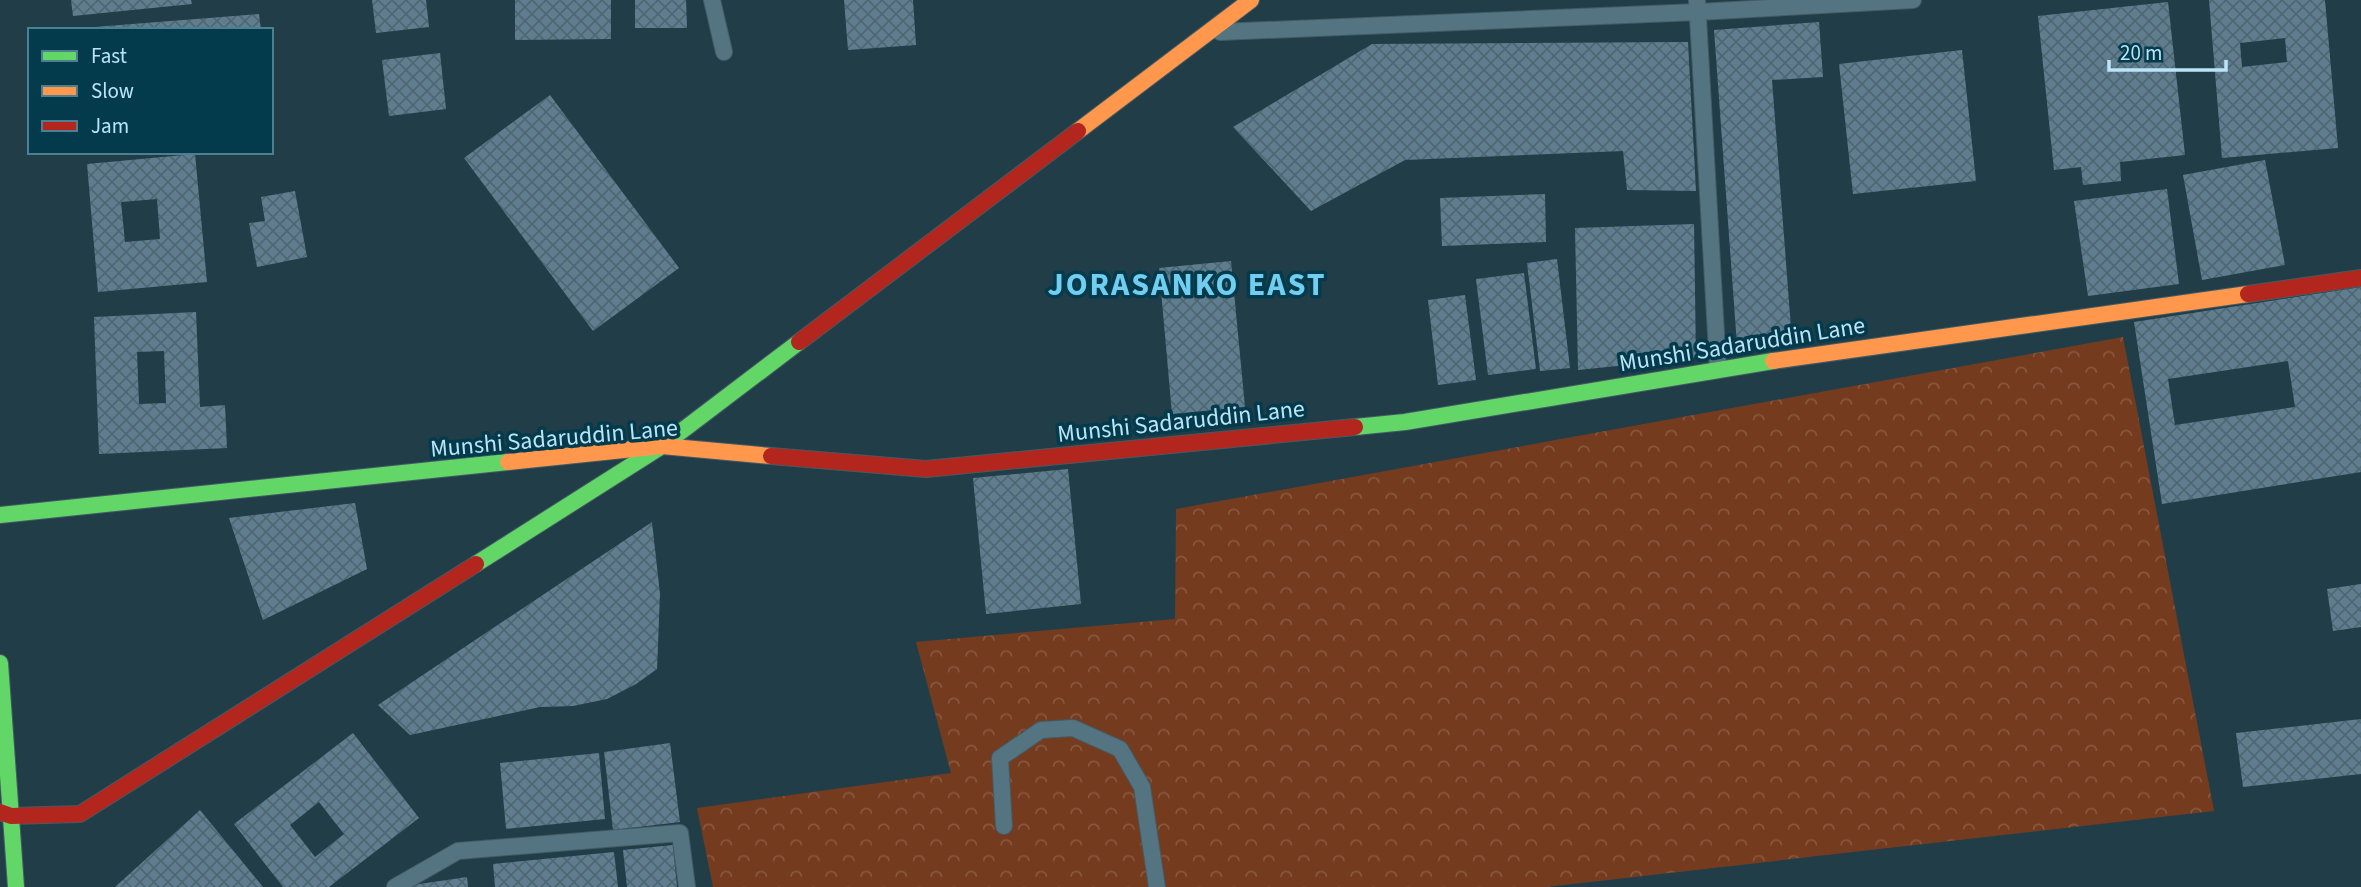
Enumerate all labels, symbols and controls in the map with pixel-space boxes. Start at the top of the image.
legend [28,28,273,154]
scale bar [2109,28,2226,72]
text: 20 m [2120,38,2162,68]
text: Fast [91,41,127,71]
text: Slow [91,76,134,106]
text: Jam [91,111,129,141]
district label: JORASANKO EAST [1047,262,1327,308]
street label: Munshi Sadaruddin Lane [1617,308,1868,381]
street label: Munshi Sadaruddin Lane [1056,391,1306,452]
street label: Munshi Sadaruddin Lane [429,410,679,467]

